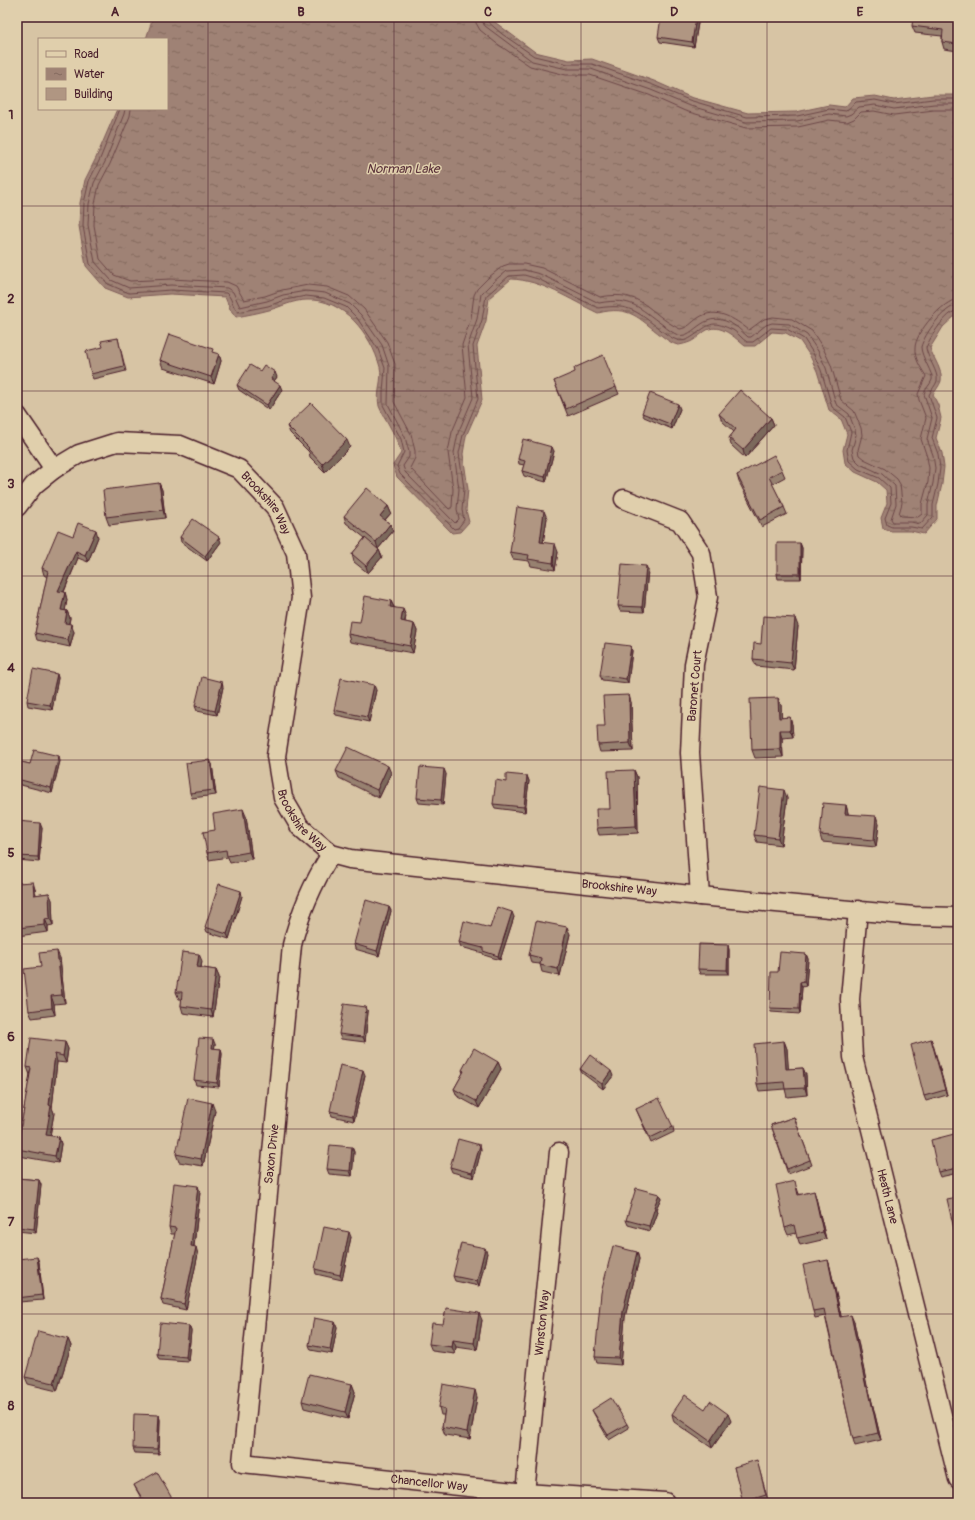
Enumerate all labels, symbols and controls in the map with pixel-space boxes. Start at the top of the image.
text: A [111,4,120,20]
text: B [297,4,305,20]
text: C [484,4,492,20]
text: D [670,4,678,20]
text: E [857,4,864,20]
legend [38,38,168,110]
text: Road [74,47,99,62]
text: Water [74,67,105,82]
text: Building [74,87,113,102]
text: 1 [8,107,14,123]
water label: Norman Lake [367,161,441,177]
text: 2 [7,291,15,307]
street label: Brookshire Way [238,468,294,537]
text: 3 [7,476,15,492]
street label: Baronet Court [684,649,706,722]
text: 4 [7,660,15,676]
street label: Brookshire Way [274,788,330,854]
text: 5 [7,845,15,861]
street label: Brookshire Way [581,876,658,899]
text: 6 [7,1029,15,1045]
street label: Saxon Drive [261,1123,283,1185]
street label: Heath Lane [874,1167,902,1225]
text: 7 [8,1214,15,1230]
street label: Winston Way [531,1289,553,1356]
text: 8 [8,1398,15,1414]
street label: Chancellor Way [390,1471,468,1494]

